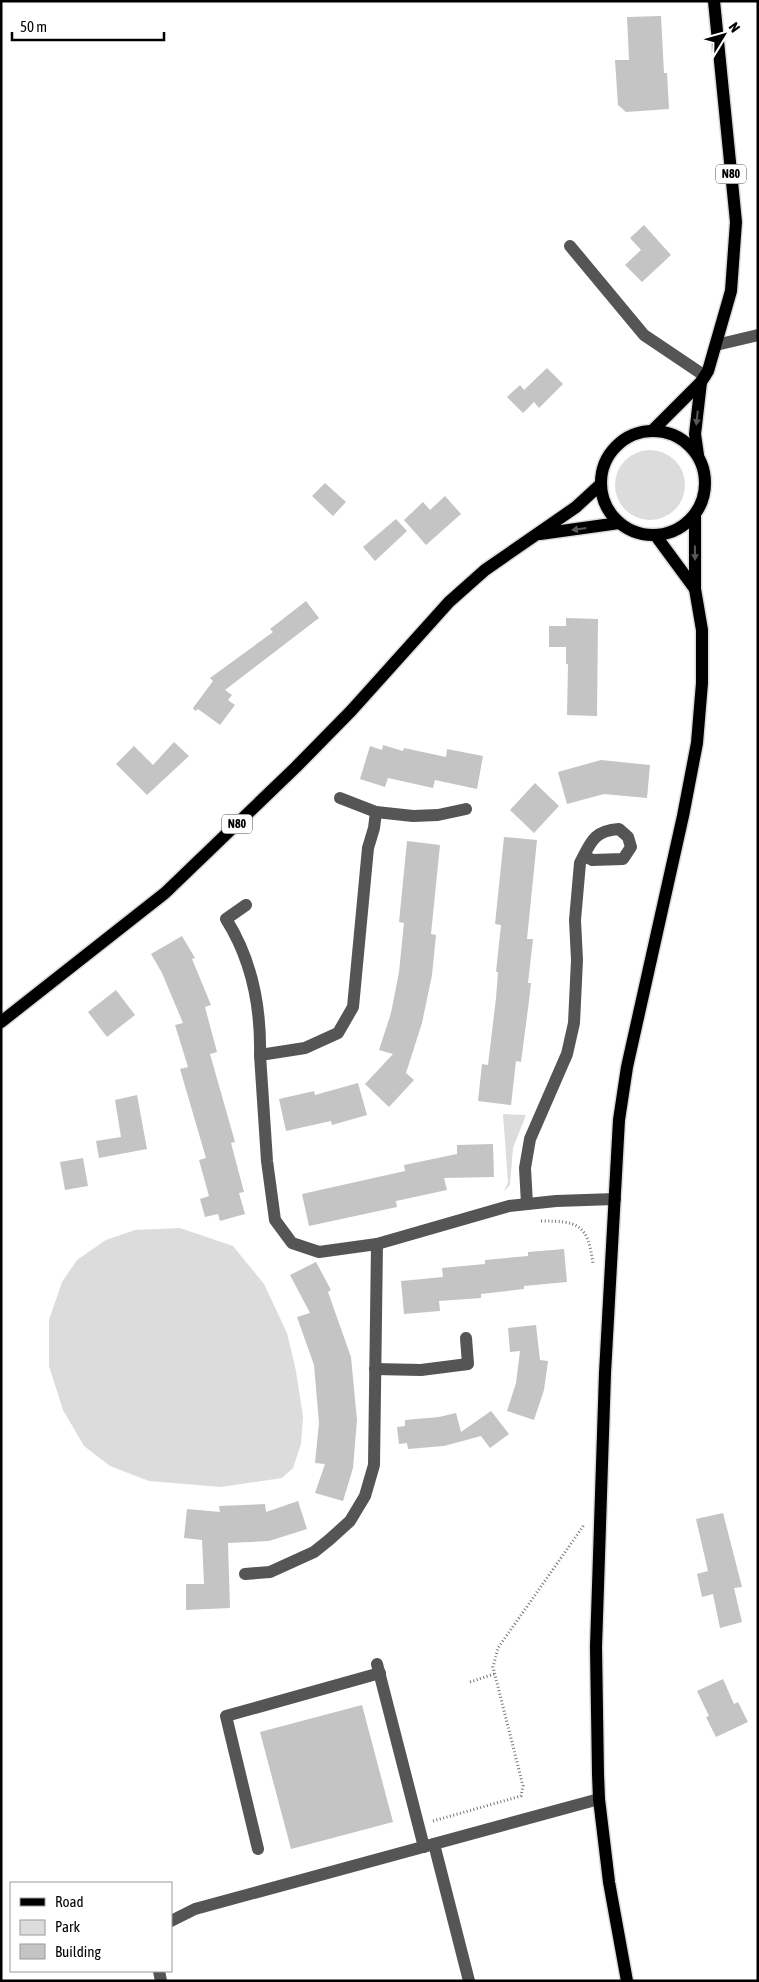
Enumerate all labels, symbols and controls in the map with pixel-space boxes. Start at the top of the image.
scale bar [12,10,165,42]
north arrow [699,10,749,60]
text: 50 m [20,18,47,35]
text: N [726,19,743,35]
road number: N80 [716,164,746,183]
one-way arrow [693,411,701,427]
one-way arrow [570,525,586,533]
one-way arrow [691,545,699,561]
road number: N80 [222,814,252,834]
legend [10,1882,172,1972]
text: Road [55,1893,84,1910]
text: Park [55,1918,80,1935]
text: Building [55,1943,101,1960]

